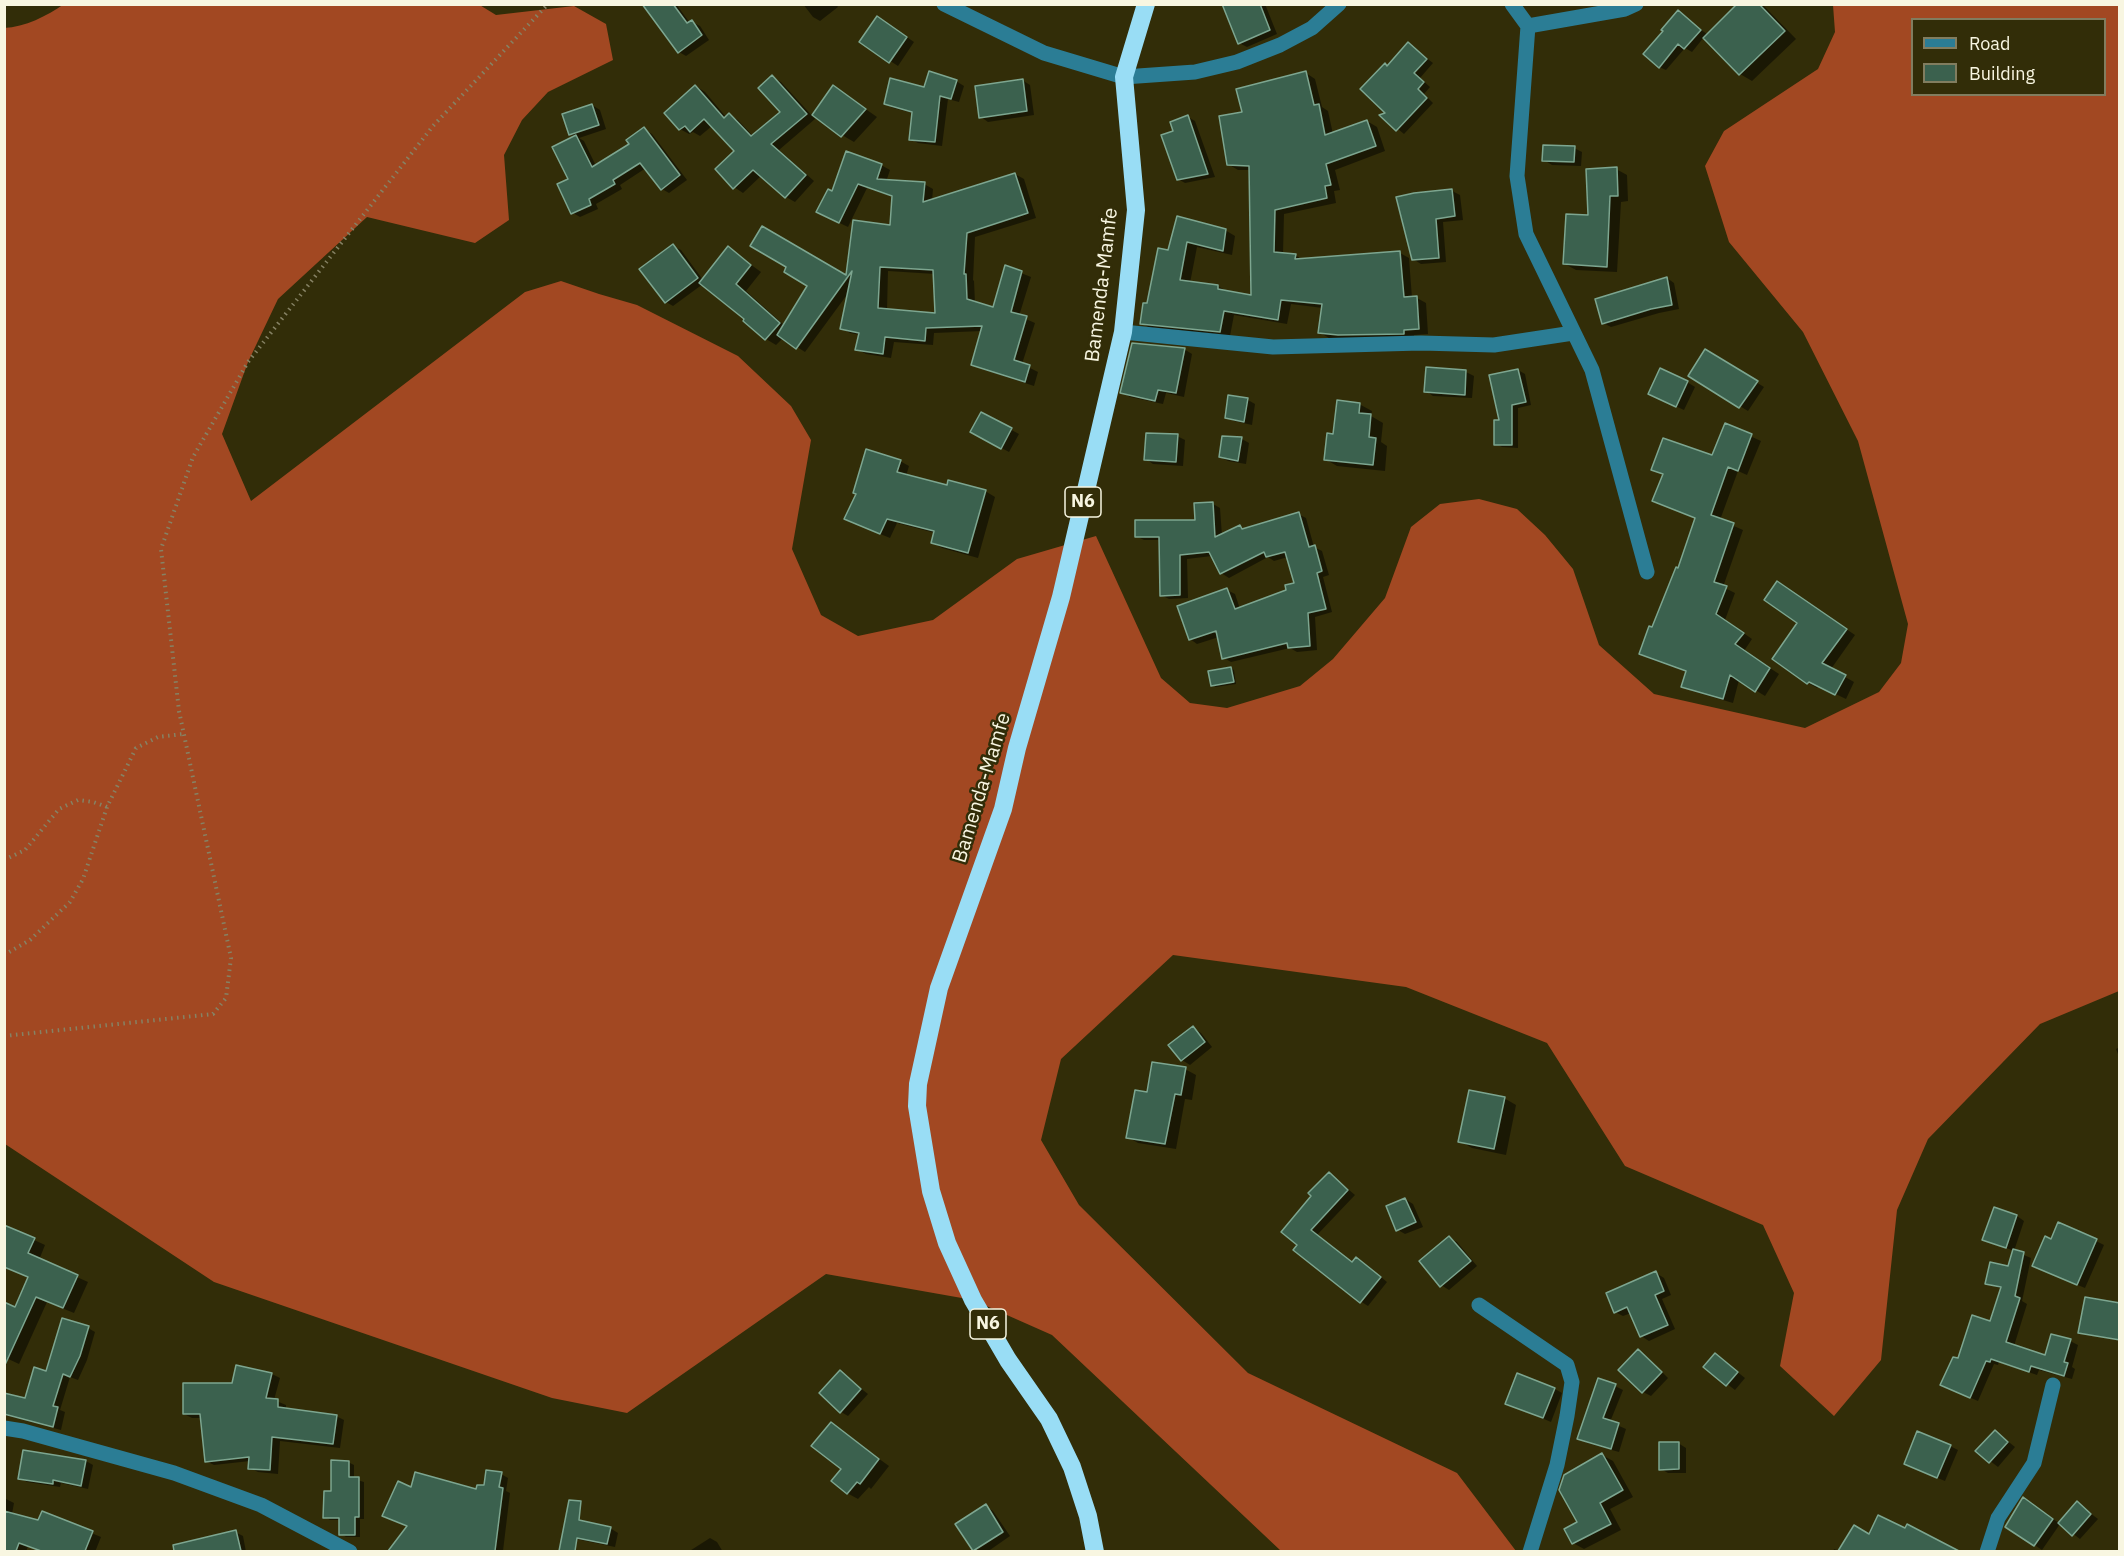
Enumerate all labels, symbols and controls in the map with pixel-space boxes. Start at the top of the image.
legend [1911,18,2106,96]
text: Road [1969,32,2010,55]
text: Building [1969,62,2035,85]
street label: Bamenda-Mamfe [1081,206,1123,364]
road number: N6 [1065,487,1101,517]
street label: Bamenda-Mamfe [948,710,1016,866]
road number: N6 [970,1309,1006,1339]

